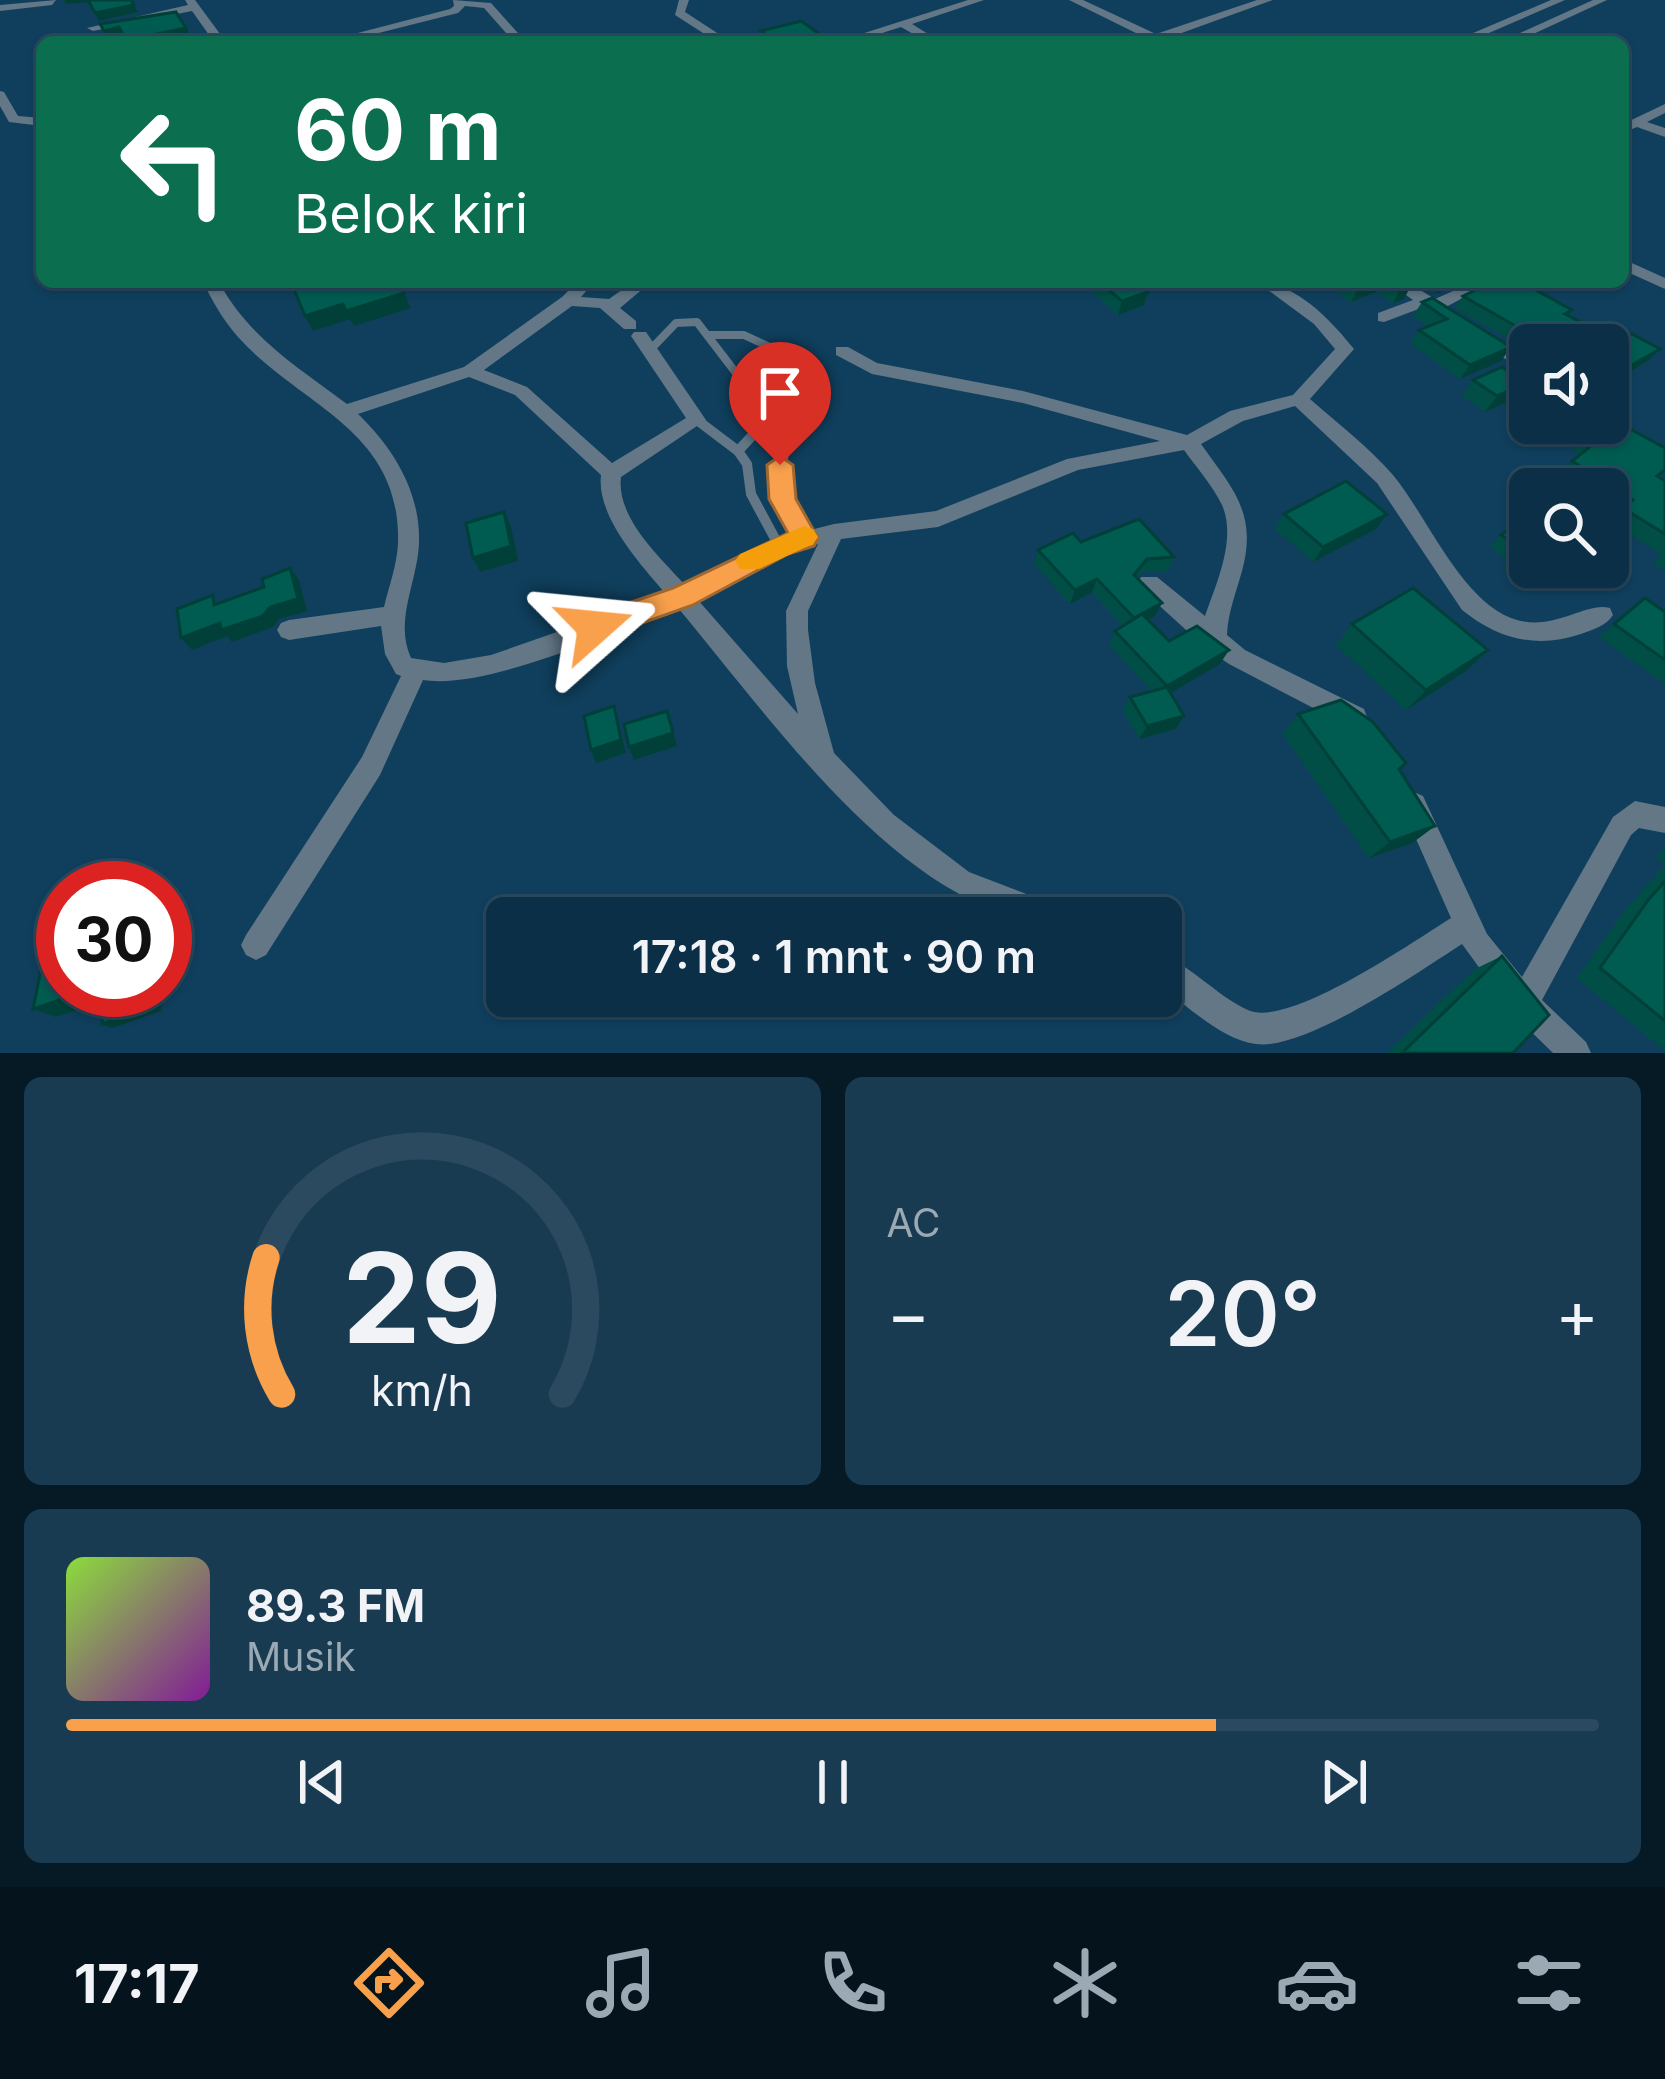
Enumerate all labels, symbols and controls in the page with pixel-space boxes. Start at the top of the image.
text: 60 m [294,79,502,180]
icon: left [96,84,252,240]
text: Belok kiri [294,181,528,246]
map controls [1509,324,1629,588]
button: sound [1509,324,1629,444]
pin [729,342,831,465]
icon: arrive [747,360,813,426]
button: search [1509,468,1629,588]
position arrow [532,564,658,690]
speed limit sign: 30 [36,861,192,1017]
text: 17:18 · 1 mnt · 90 m [632,929,1036,984]
text: AC [887,1199,941,1246]
text: 29 [342,1222,502,1373]
text: 20° [1164,1259,1321,1368]
text: − [887,1274,930,1354]
text: + [1555,1274,1599,1354]
text: km/h [371,1364,473,1416]
text: 89.3 FM [246,1578,425,1633]
text: Musik [246,1633,356,1680]
icon: previous [289,1749,355,1815]
icon: pause [800,1749,866,1815]
icon: next [1311,1749,1377,1815]
icon: directions [347,1941,431,2025]
icon: music [579,1941,663,2025]
icon: phone [811,1941,895,2025]
icon: climate [1043,1941,1127,2025]
icon: car [1275,1941,1359,2025]
icon: filters [1507,1941,1591,2025]
text: 17:17 [74,1951,200,2016]

